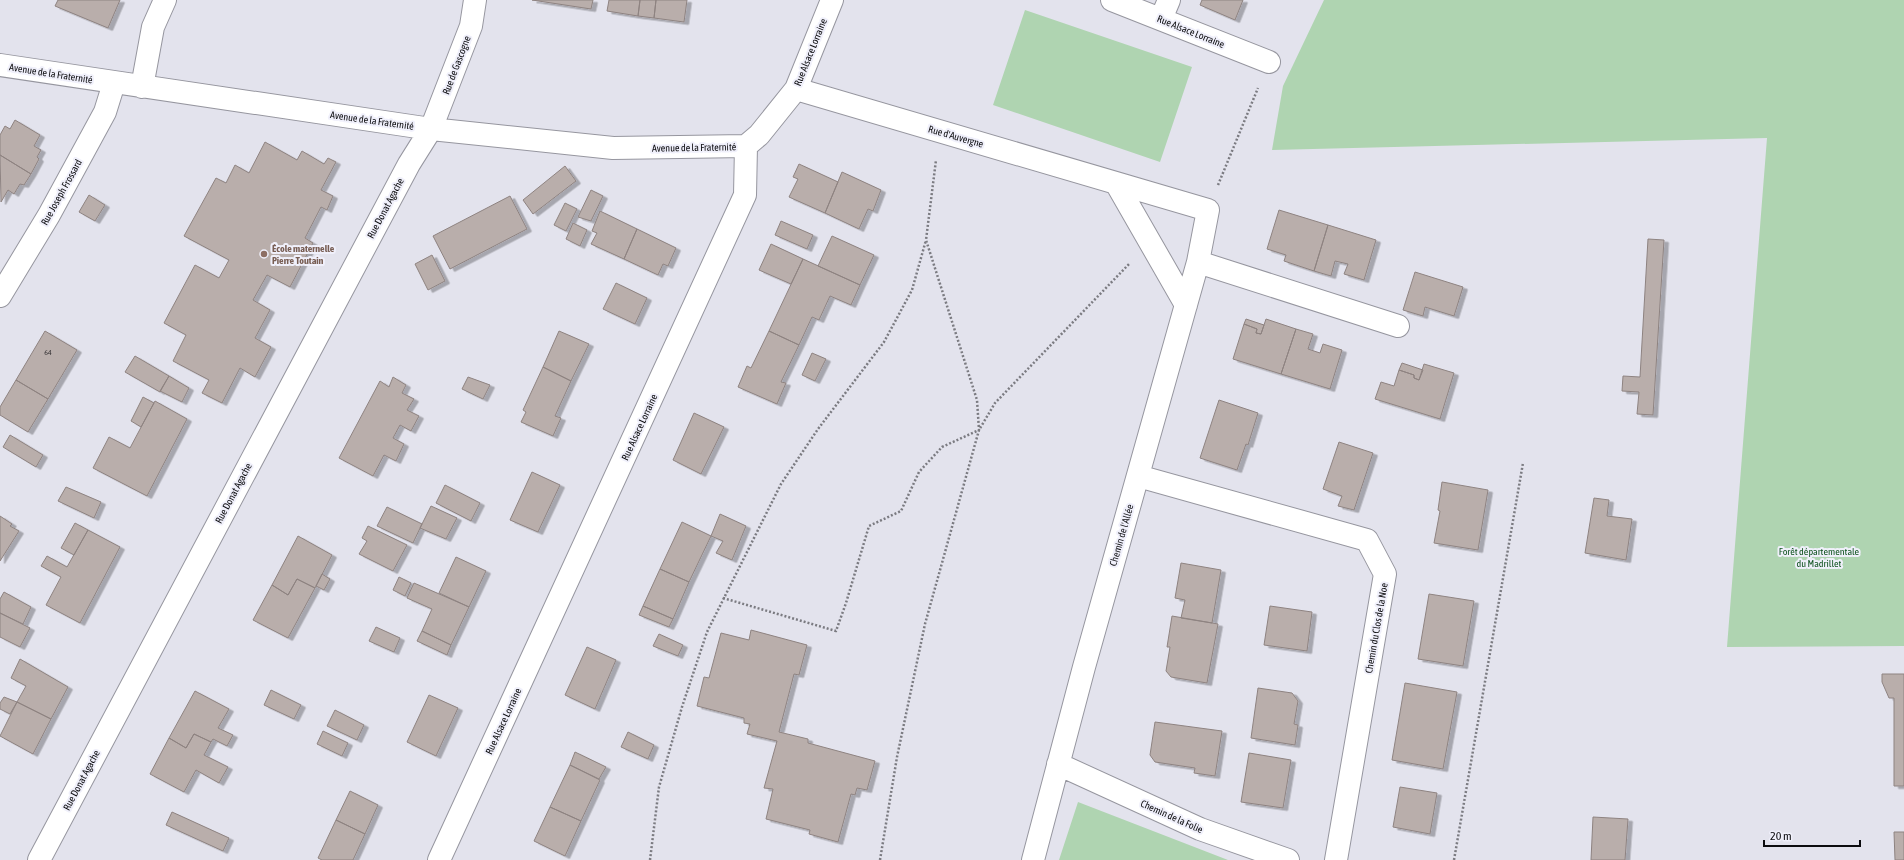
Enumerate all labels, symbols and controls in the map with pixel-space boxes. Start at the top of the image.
street label: Rue Alsace Lorraine [1156,13,1227,50]
street label: Rue Alsace Lorraine [792,16,829,87]
street label: Rue de Gascogne [440,34,473,96]
street label: Avenue de la Fraternité [8,61,94,86]
street label: Avenue de la Fraternité [329,109,415,132]
street label: Rue d'Auvergne [927,123,985,150]
street label: Avenue de la Fraternité [652,141,737,154]
street label: Rue Joseph Frossard [39,157,84,227]
street label: Rue Donat Agache [365,176,406,240]
place label: École maternelle Pierre Toutain [272,243,335,266]
marker: École maternelle Pierre Toutain [259,249,269,259]
house number: 64 [44,348,52,357]
street label: Rue Alsace Lorraine [619,392,660,462]
street label: Rue Donat Agache [213,461,254,525]
street label: Chemin de l'Allée [1107,503,1136,567]
park label: Forêt départementale du Madrillet [1779,546,1860,569]
street label: Chemin du Clos de la Noe [1363,582,1390,674]
street label: Rue Alsace Lorraine [483,686,524,756]
street label: Rue Donat Agache [61,748,102,812]
street label: Chemin de la Folie [1139,798,1205,835]
scale bar [1764,822,1860,848]
text: 20 m [1770,829,1792,843]

